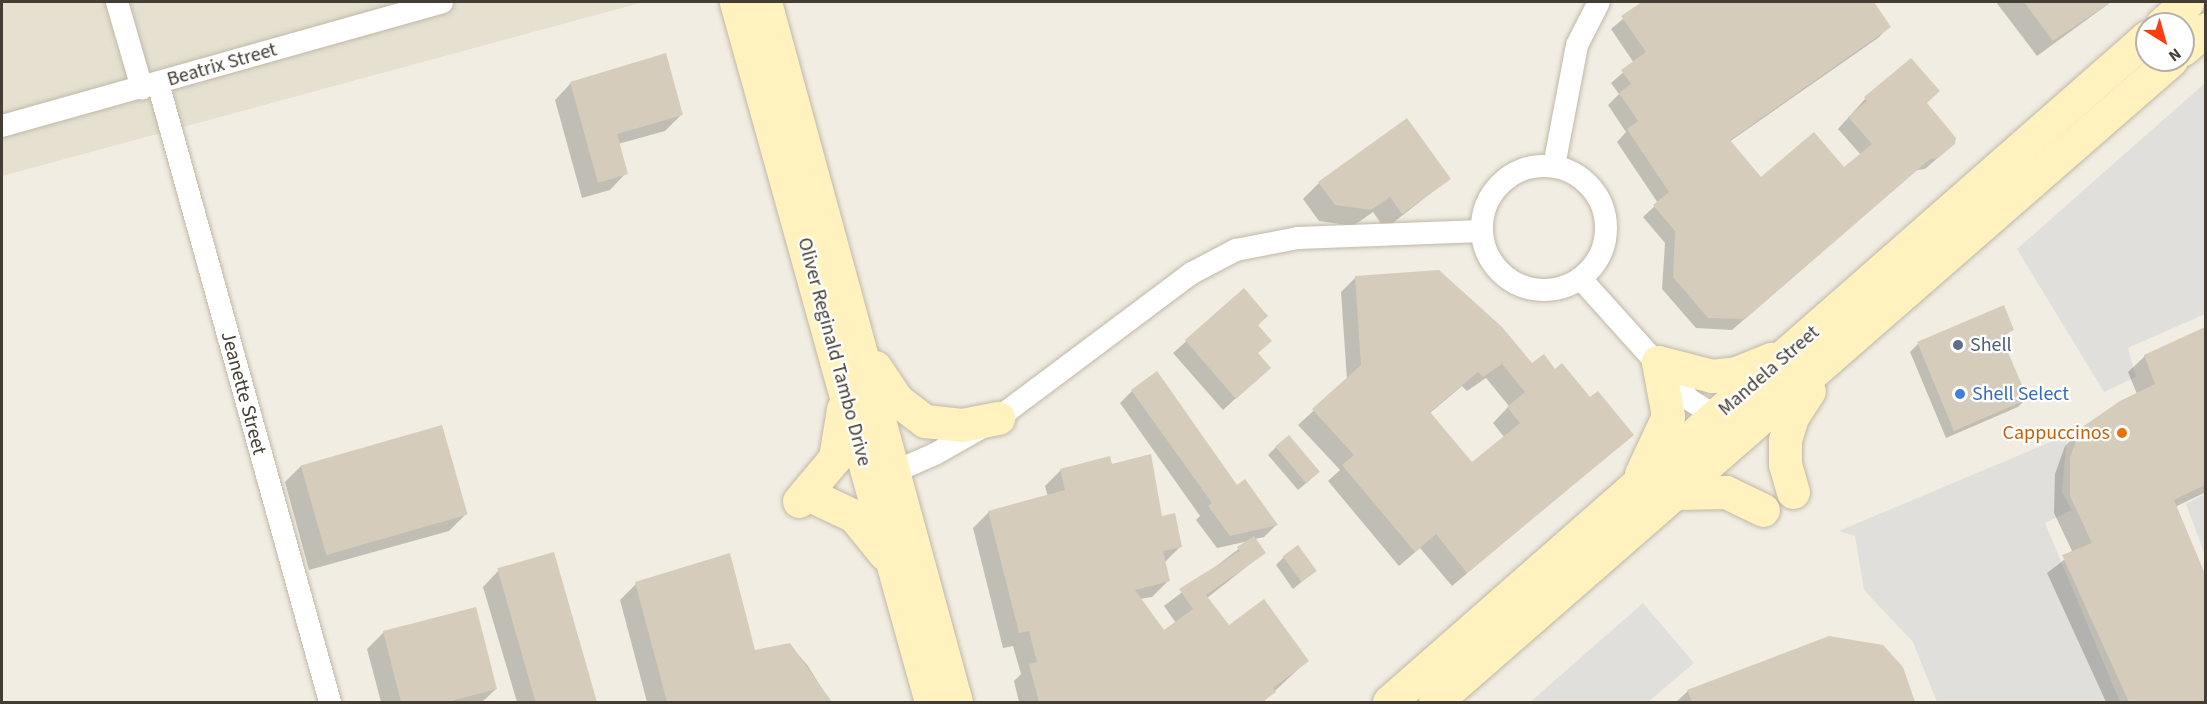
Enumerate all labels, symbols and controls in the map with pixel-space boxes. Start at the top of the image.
north arrow [2135,12,2195,72]
street label: Beatrix Street [164,38,280,92]
text: N [2164,43,2186,67]
street label: Oliver Reginald Tambo Drive [792,235,876,469]
street label: Mandela Street [1714,321,1824,421]
street label: Jeanette Street [215,329,271,457]
place label: Shell [1970,333,2012,357]
marker: Shell [1951,338,1965,352]
place label: Shell Select [1972,382,2069,406]
marker: Shell Select [1953,387,1967,401]
place label: Cappuccinos [2003,421,2110,445]
marker: Cappuccinos [2115,426,2129,440]

